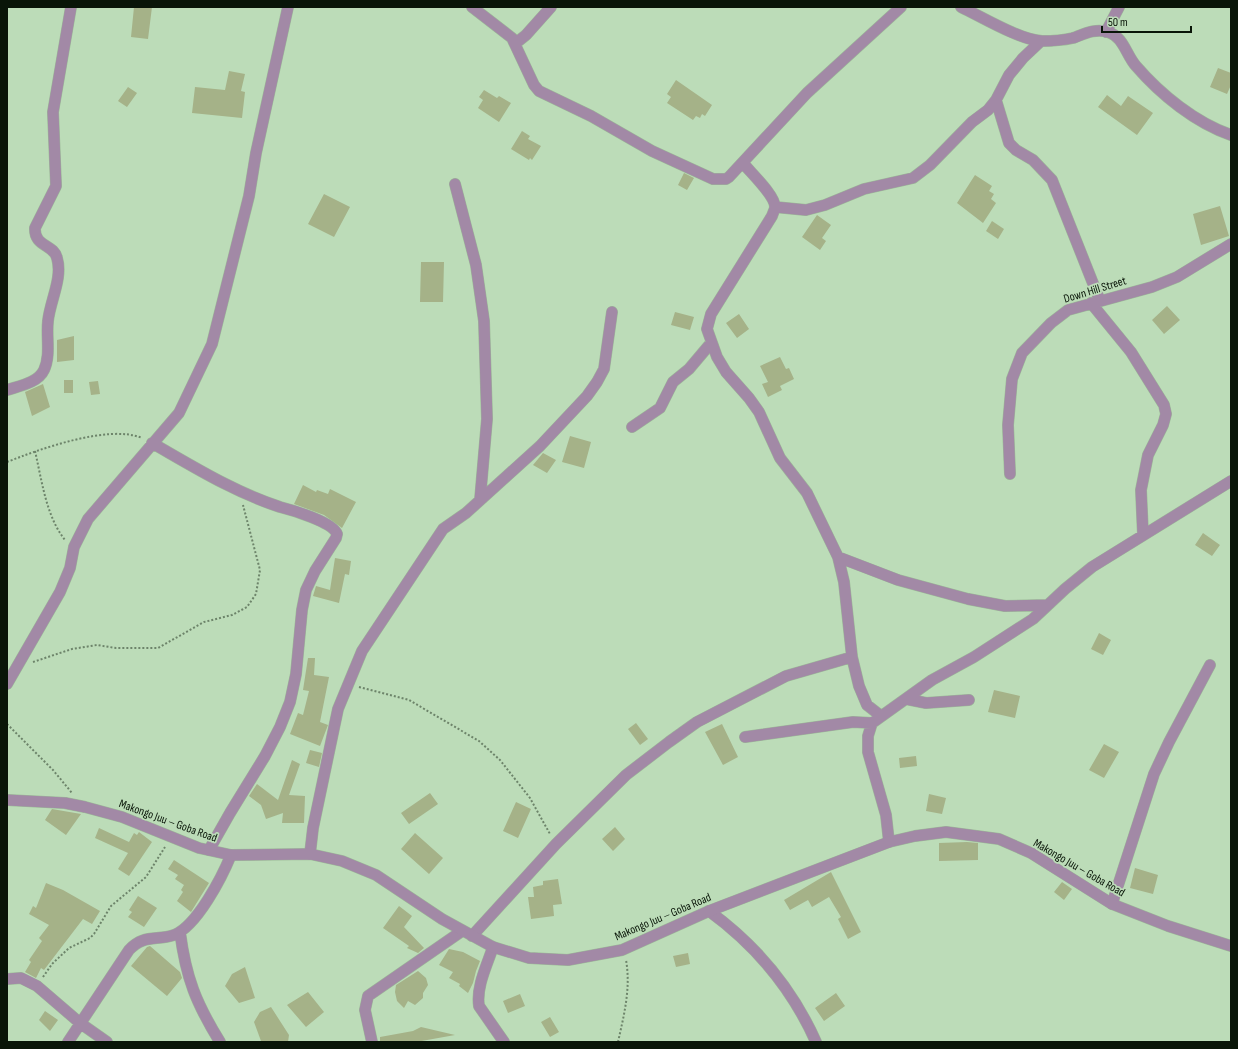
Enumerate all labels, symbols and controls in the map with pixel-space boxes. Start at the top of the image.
scale bar [1102,8,1191,34]
text: 50 m [1108,15,1128,30]
street label: Down Hill Street [1062,273,1128,307]
street label: Makongo Juu – Goba Road [117,796,219,846]
street label: Makongo Juu – Goba Road [1030,836,1128,900]
street label: Makongo Juu – Goba Road [612,890,714,944]

